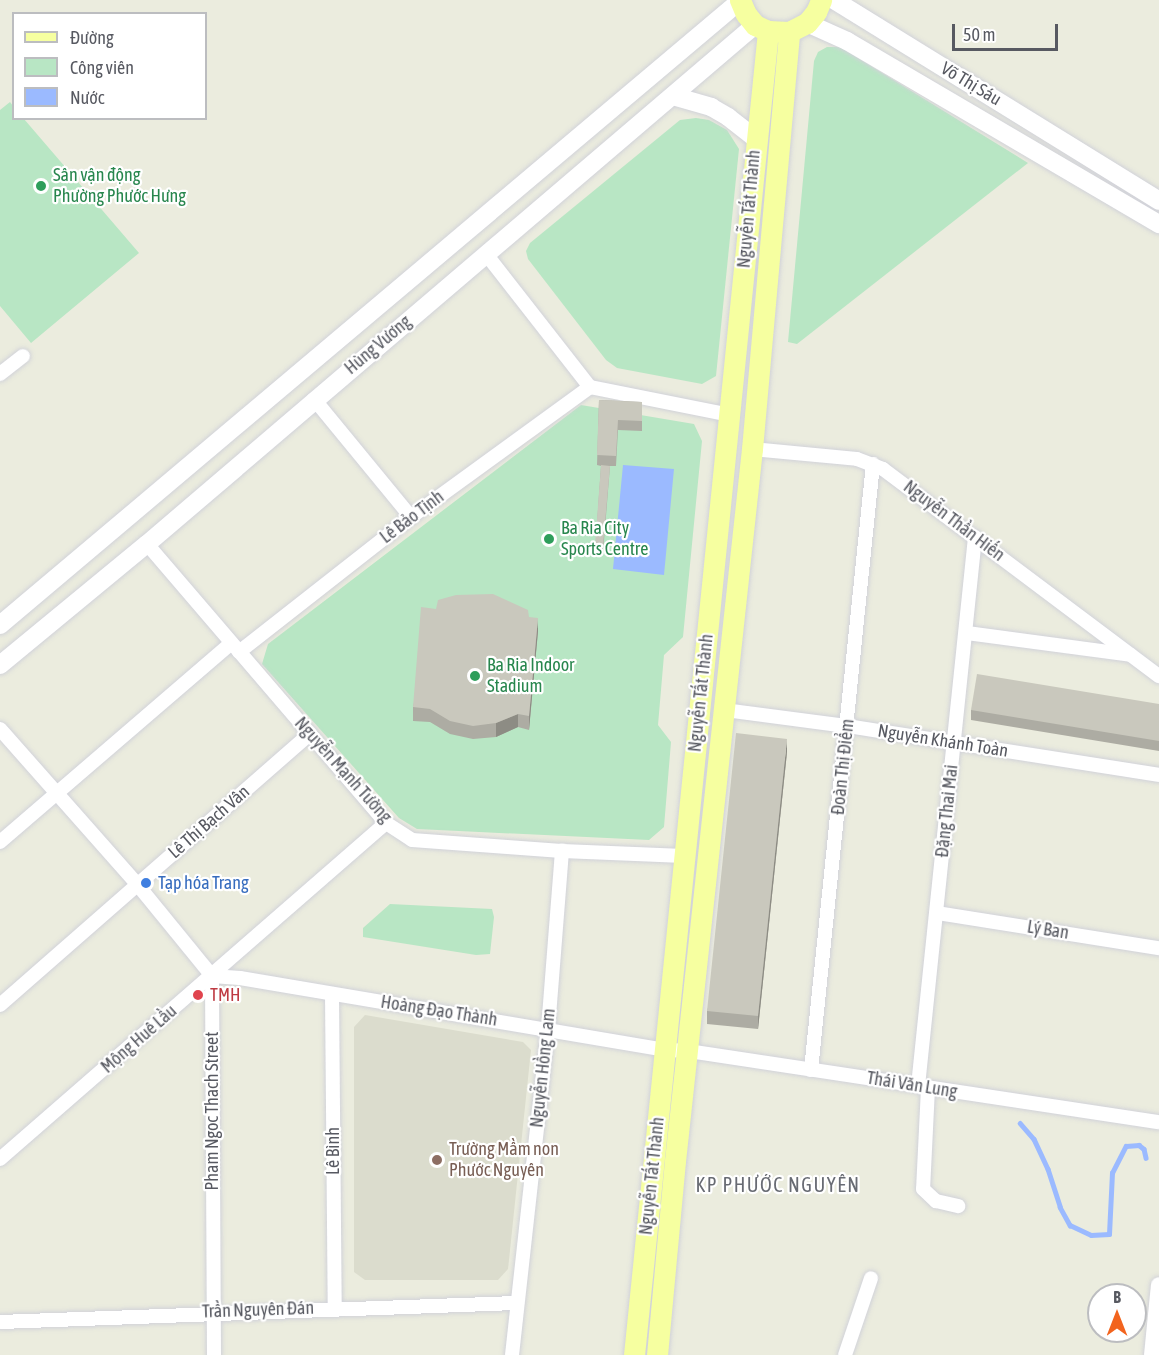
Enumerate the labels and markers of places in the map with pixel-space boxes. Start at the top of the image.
place label: Sân vận động Phường Phước Hưng [53,165,186,207]
marker: Sân vận động Phường Phước Hưng [34,179,48,193]
place label: Ba Ria City Sports Centre [561,518,648,560]
marker: Ba Ria City Sports Centre [542,532,556,546]
place label: Ba Ria Indoor Stadium [487,655,574,698]
marker: Ba Ria Indoor Stadium [468,669,482,683]
place label: Tạp hóa Trang [158,872,249,894]
marker: Tạp hóa Trang [139,876,153,890]
place label: TMH [210,984,240,1006]
marker: TMH [191,988,205,1002]
place label: Trường Mầm non Phước Nguyên [449,1139,559,1182]
marker: Trường Mầm non Phước Nguyên [430,1153,444,1167]

